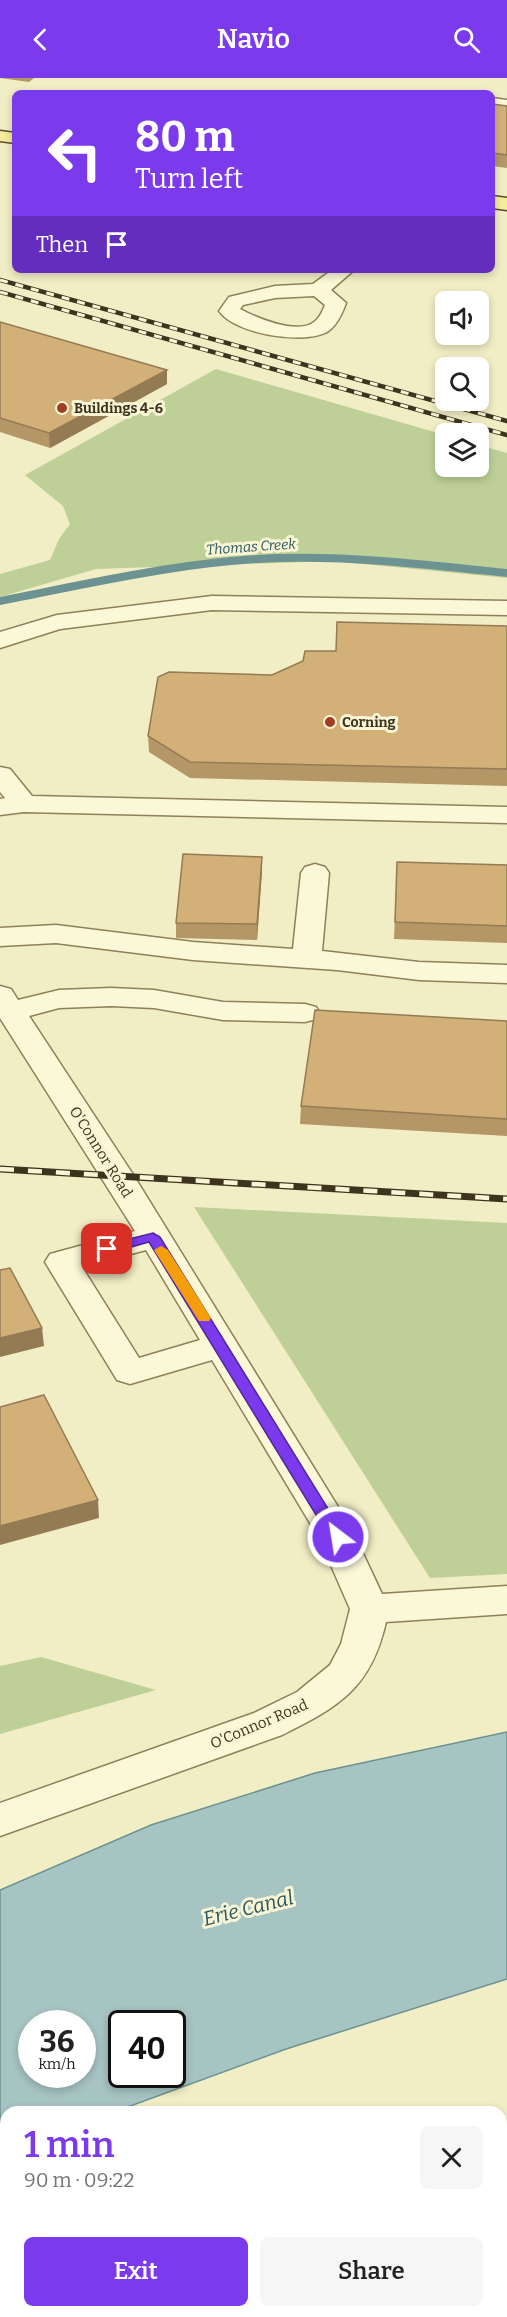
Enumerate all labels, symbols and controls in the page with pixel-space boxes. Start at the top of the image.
icon: back [24,23,57,56]
text: Navio [217,23,290,55]
icon: search [450,23,483,56]
text: 80 m [135,112,235,162]
icon: left [36,114,114,192]
text: Turn left [135,163,243,195]
icon: arrive [100,228,133,261]
text: Then [36,231,88,258]
map controls [435,291,489,477]
button: sound [435,291,489,345]
button: search [435,357,489,411]
place label: Buildings 4-6 [74,400,163,417]
marker: Buildings 4-6 [55,401,69,415]
button: layers [435,423,489,477]
water label: Thomas Creek [206,535,297,559]
place label: Corning [342,714,396,731]
marker: Corning [323,715,337,729]
street label: O'Connor Road [66,1103,136,1201]
pin [81,1223,132,1274]
icon: arrive [90,1232,123,1265]
position arrow [306,1505,370,1569]
street label: O'Connor Road [207,1695,311,1753]
water label: Erie Canal [200,1885,296,1931]
speed limit sign: 40 [108,2010,186,2088]
text: 36 [39,2024,75,2060]
text: km/h [38,2055,76,2073]
text: 1 min [24,2123,115,2167]
button: close [420,2126,483,2189]
text: 90 m · 09:22 [24,2168,134,2192]
button: Exit [24,2237,248,2306]
button: Share [260,2237,483,2306]

